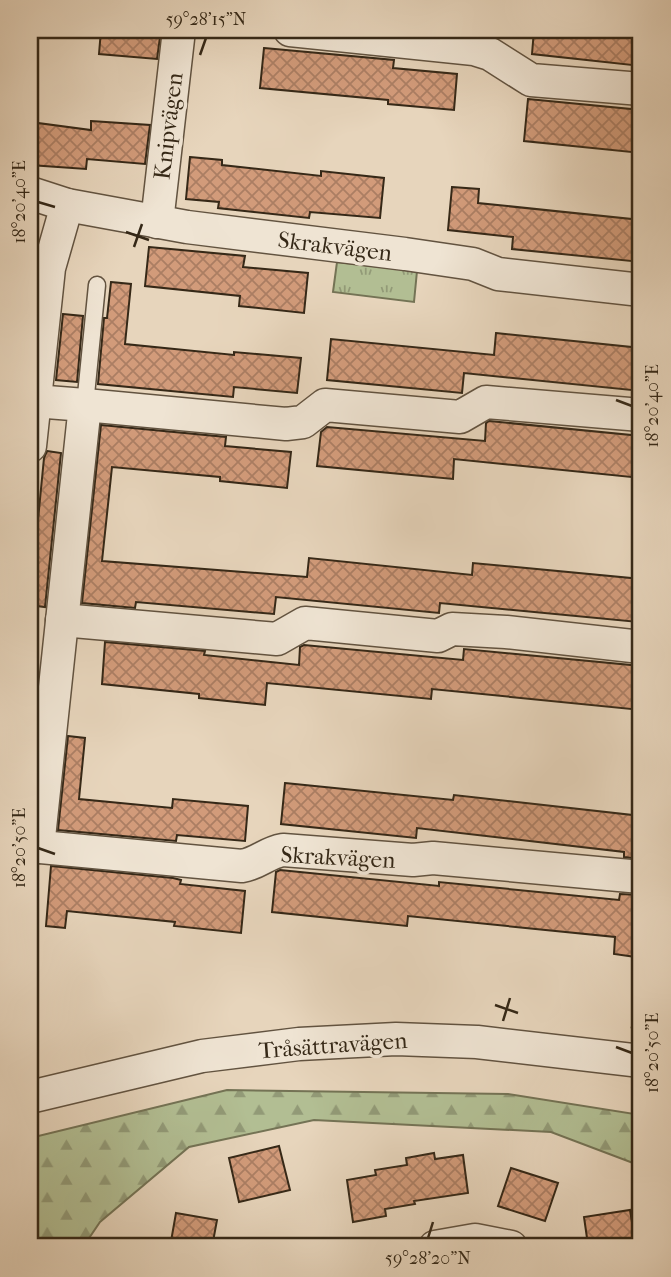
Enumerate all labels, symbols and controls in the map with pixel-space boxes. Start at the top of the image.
text: 59°28'15"N [166,9,247,30]
street label: Knipvägen [149,70,189,181]
text: 18°20'40"E [9,160,30,244]
street label: Skrakvägen [276,226,394,267]
text: 18°20'40"E [642,364,663,448]
text: 18°20'50"E [9,808,30,888]
street label: Skrakvägen [280,841,397,874]
text: 18°20'50"E [642,1013,663,1093]
street label: Tråsättravägen [258,1027,409,1064]
text: 59°28'20"N [385,1248,471,1269]

